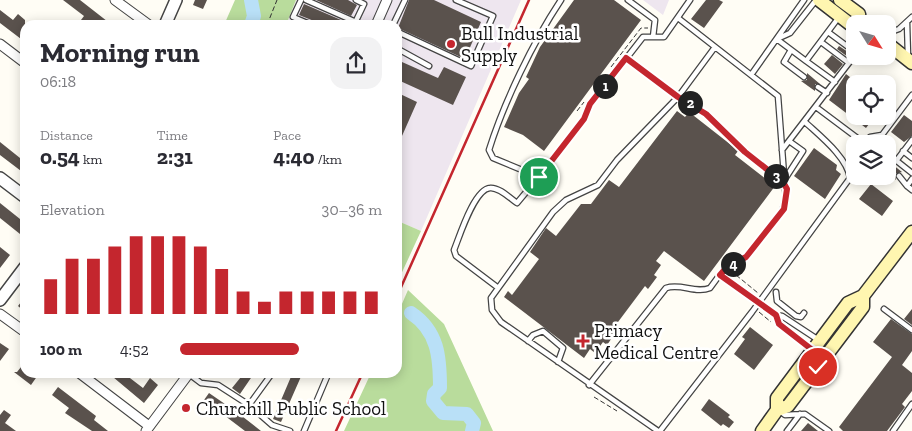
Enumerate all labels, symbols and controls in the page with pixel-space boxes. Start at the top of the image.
north arrow [846,15,896,65]
map controls [846,15,896,185]
place label: Bull Industrial Supply [461,22,579,67]
text: Morning run [40,36,200,69]
button: share [330,37,382,89]
marker: Bull Industrial Supply [445,38,457,50]
text: 06:18 [40,72,76,91]
pin: 1 [592,74,618,98]
button: locate [846,75,896,125]
text: 1 [603,78,608,95]
pin: 2 [678,90,702,116]
text: 2 [687,95,694,112]
text: Distance [40,127,93,144]
text: Time [157,127,188,144]
text: Pace [273,127,301,144]
button: layers [846,135,896,185]
text: 0.54 [40,144,80,169]
text: 2:31 [157,144,193,169]
text: 4:40 [273,144,315,169]
text: km [80,151,102,168]
text: /km [315,151,342,168]
pin [518,156,560,198]
icon: arrive [525,163,553,191]
pin: 3 [764,164,788,188]
text: 3 [773,168,780,185]
text: Elevation [40,200,105,219]
text: 30–36 m [322,200,382,219]
pin: 4 [720,252,746,276]
text: 4 [730,256,737,273]
place label: Primacy Medical Centre [594,319,718,364]
marker: Primacy Medical Centre [576,334,590,348]
text: 100 m [40,340,82,359]
text: 4:52 [120,340,149,359]
pin [797,346,839,388]
icon: check [804,353,832,381]
place label: Churchill Public School [196,397,386,420]
marker: Churchill Public School [180,402,192,414]

